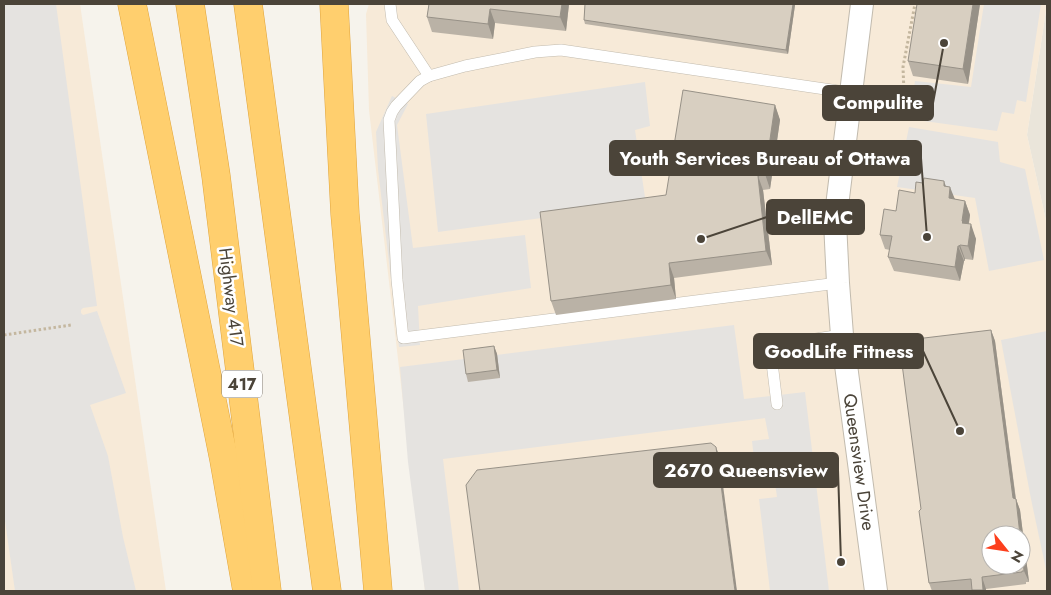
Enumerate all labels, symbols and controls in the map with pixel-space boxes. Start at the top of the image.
callout: Compulite [823,86,933,120]
text: Compulite [833,89,923,116]
callout: Youth Services Bureau of Ottawa [610,141,921,175]
text: Youth Services Bureau of Ottawa [618,145,911,172]
callout: DellEMC [767,200,864,234]
text: DellEMC [777,204,853,231]
street label: Highway 417 [212,246,250,348]
callout: GoodLife Fitness [754,334,923,368]
text: GoodLife Fitness [765,338,914,365]
road number: 417 [222,370,262,398]
street label: Queensview Drive [837,392,881,532]
callout: 2670 Queensview [654,453,838,487]
text: 2670 Queensview [664,457,828,484]
north arrow [981,525,1031,575]
text: N [1006,547,1029,566]

